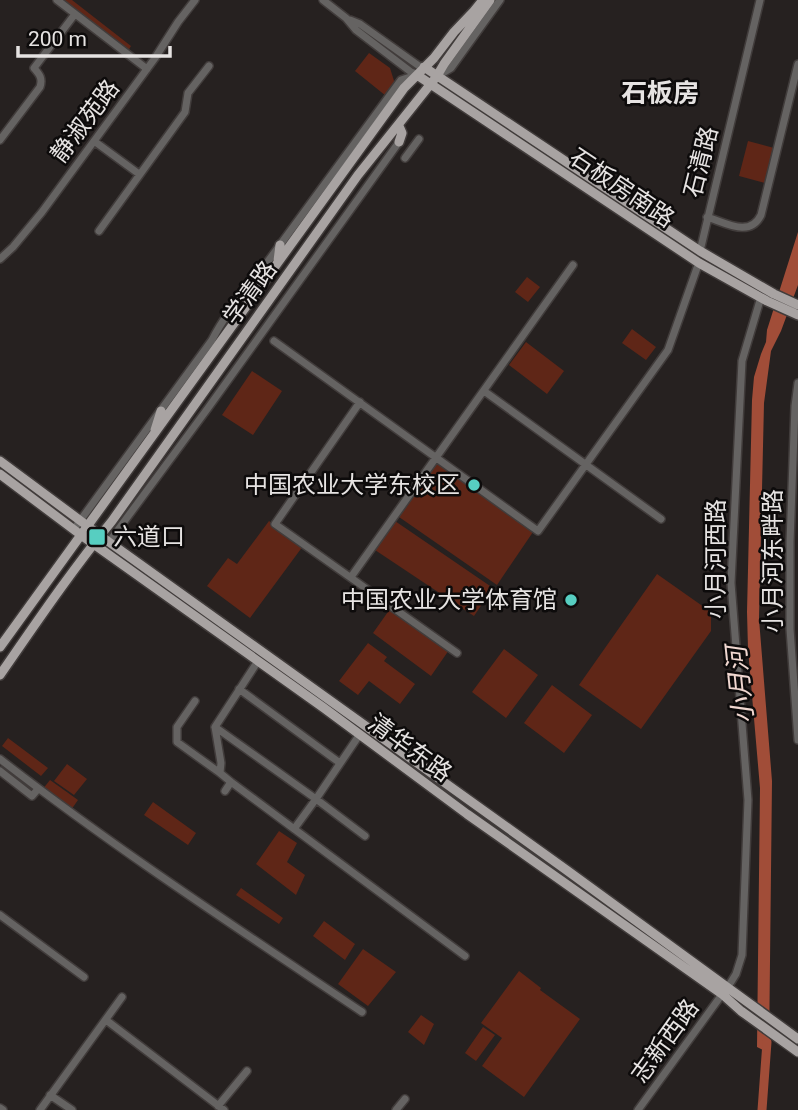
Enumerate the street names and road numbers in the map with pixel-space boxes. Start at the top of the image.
street label: 静淑苑路 [45,74,125,168]
street label: 石清路 [679,124,723,200]
street label: 石板房南路 [564,143,680,233]
street label: 学清路 [218,256,282,330]
street label: 小月河东畔路 [759,489,787,633]
street label: 小月河西路 [702,499,730,619]
street label: 清华东路 [363,708,457,788]
street label: 志新西路 [625,994,705,1088]

